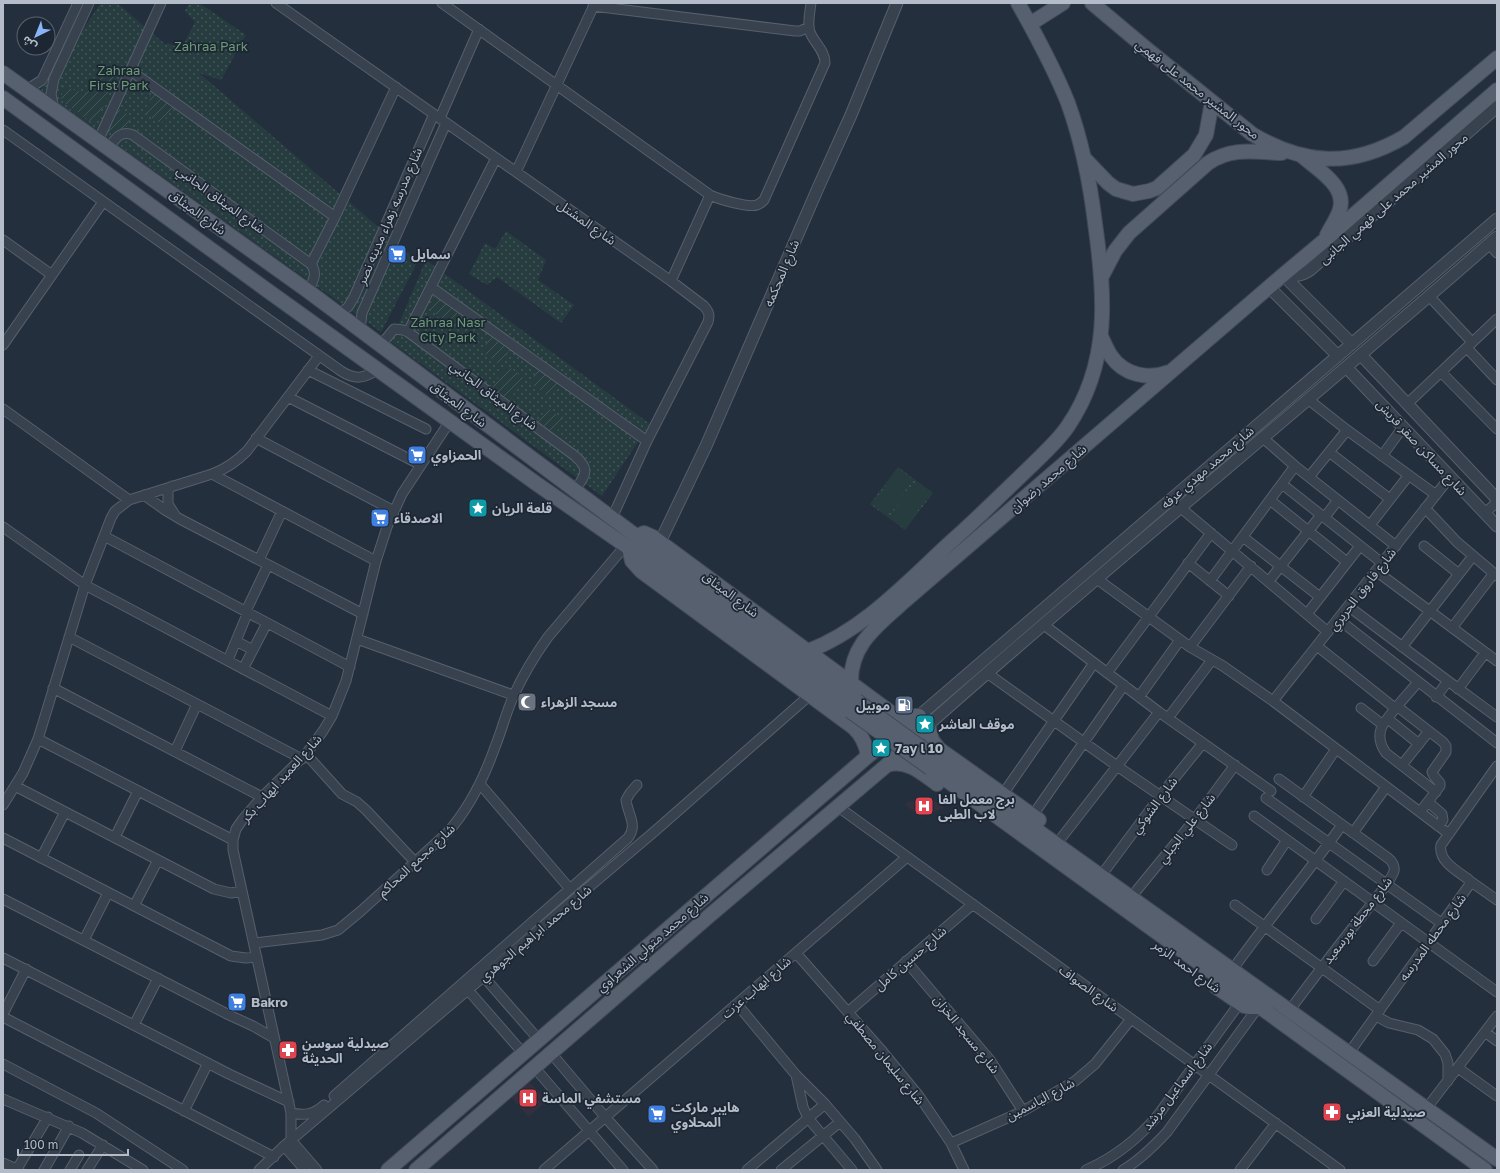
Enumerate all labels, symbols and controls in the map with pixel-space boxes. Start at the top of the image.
north arrow [16,16,56,56]
text: ش [19,33,39,54]
street label: محور المشير محمد على فهمي [1131,36,1263,145]
park label: Zahraa Park [174,38,249,54]
park label: Zahraa First Park [89,62,150,93]
street label: محور المشير محمد على فهمي الجانبى [1315,129,1473,269]
street label: شارع مدرسه زهراء مدينه نصر [352,145,428,289]
street label: شارع الميثاق الجانبي [174,162,268,236]
street label: شارع الميثاق [167,186,229,238]
street label: شارع المشتل [553,196,619,251]
street label: شارع المحكمه [760,237,805,310]
supermarket icon: سمايل [386,243,408,265]
place label: سمايل [411,246,451,262]
park label: Zahraa Nasr City Park [410,314,486,345]
street label: شارع الميثاق الجانبي [447,357,541,433]
street label: شارع الميثاق [428,378,490,430]
street label: شارع مساكن صقر قريش [1371,396,1471,501]
street label: شارع محمد مهدي عرفه [1157,422,1259,514]
street label: شارع محمد رضوان [1007,441,1091,518]
supermarket icon: الحمزاوي [406,444,428,466]
place label: الحمزاوي [431,447,481,466]
place icon: قلعة الريان [467,497,489,519]
place label: قلعة الريان [492,500,552,516]
supermarket icon: الاصدقاء [369,507,391,529]
place label: الاصدقاء [394,510,443,526]
street label: شارع فاروق الحريري [1325,544,1402,635]
street label: شارع الميثاق [698,568,762,623]
mosque icon: مسجد الزهراء [516,691,538,713]
place label: مسجد الزهراء [541,694,617,710]
fuel station icon: موبيل [893,694,915,716]
place label: موبيل [856,697,890,713]
place icon: موقف العاشر [914,713,936,735]
place label: موقف العاشر [938,716,1015,732]
street label: شارع العميد ايهاب بكر [237,731,327,828]
place icon: 7ay l 10 [870,737,892,759]
place label: 7ay l 10 [895,740,943,756]
street label: شارع الشوكي [1127,773,1183,838]
street label: شارع علي الجبلي [1154,790,1221,868]
place label: برج معمل الفا لاب الطبى [938,791,1015,822]
hospital icon: برج معمل الفا لاب الطبى [913,795,935,817]
street label: شارع مجمع المحاكم [374,820,460,902]
street label: شارع محطة بورسعيد [1319,873,1397,969]
street label: شارع محمد ابراهيم الجوهري [475,881,597,987]
street label: شارع محمد متولي الشعراوي [593,889,713,997]
street label: شارع محطه المدرسه [1395,890,1472,986]
street label: شارع حسين كامل [871,922,951,996]
street label: شارع احمد الزمر [1147,935,1224,998]
street label: شارع ايهاب عزت [718,953,796,1024]
street label: شارع الصواف [1054,961,1122,1017]
supermarket icon: Bakro [226,991,248,1013]
street label: شارع مسجد الخزان [928,991,1004,1078]
place label: Bakro [251,994,288,1010]
street label: شارع سليمان مصطفي [841,1008,929,1110]
place label: صيدلية سوسن الحديثة [302,1035,389,1066]
pharmacy icon: صيدلية سوسن الحديثة [277,1039,299,1061]
street label: شارع اسماعيل مرشد [1139,1039,1218,1135]
street label: شارع الياسمين [1003,1074,1079,1126]
hospital icon: مستشفي الماسة [517,1087,539,1109]
place label: مستشفي الماسة [542,1090,641,1109]
place label: هايبر ماركت المحلاوي [671,1099,739,1133]
pharmacy icon: صيدلية العزبي [1321,1101,1343,1123]
supermarket icon: هايبر ماركت المحلاوي [646,1103,668,1125]
place label: صيدلية العزبي [1346,1104,1426,1123]
scale bar [18,1131,128,1157]
text: 100 m [24,1137,58,1152]

